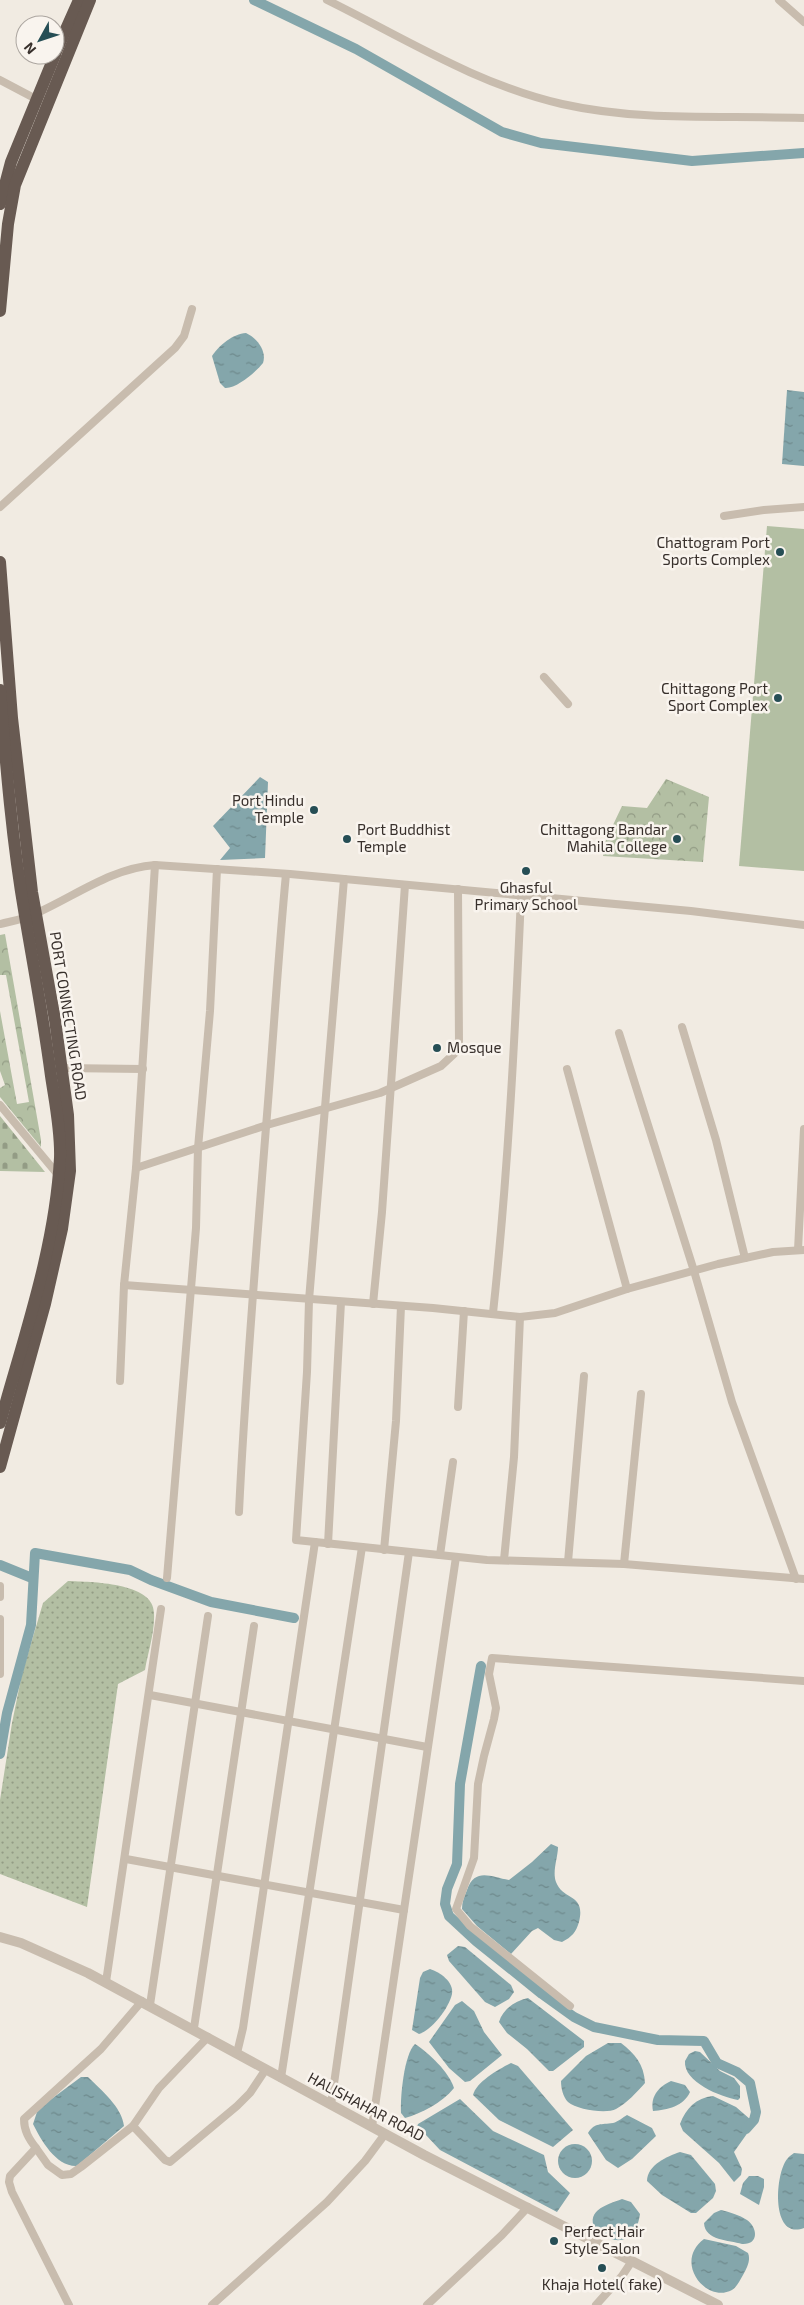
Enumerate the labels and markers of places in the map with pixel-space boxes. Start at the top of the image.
place label: Chattogram Port Sports Complex [656,533,770,568]
marker: Chattogram Port Sports Complex [774,546,786,558]
place label: Chittagong Port Sport Complex [661,679,768,714]
marker: Chittagong Port Sport Complex [772,692,784,704]
place label: Port Hindu Temple [232,791,304,826]
marker: Port Hindu Temple [308,804,320,816]
place label: Port Buddhist Temple [357,820,450,855]
place label: Chittagong Bandar Mahila College [540,820,667,855]
marker: Port Buddhist Temple [341,833,353,845]
marker: Chittagong Bandar Mahila College [671,833,683,845]
marker: Ghasful Primary School [520,865,532,877]
place label: Ghasful Primary School [475,878,578,913]
place label: Mosque [447,1038,501,1056]
marker: Mosque [431,1042,443,1054]
place label: Perfect Hair Style Salon [564,2222,645,2257]
marker: Perfect Hair Style Salon [548,2235,560,2247]
marker: Khaja Hotel( fake) [596,2262,608,2274]
place label: Khaja Hotel( fake) [542,2275,662,2294]

